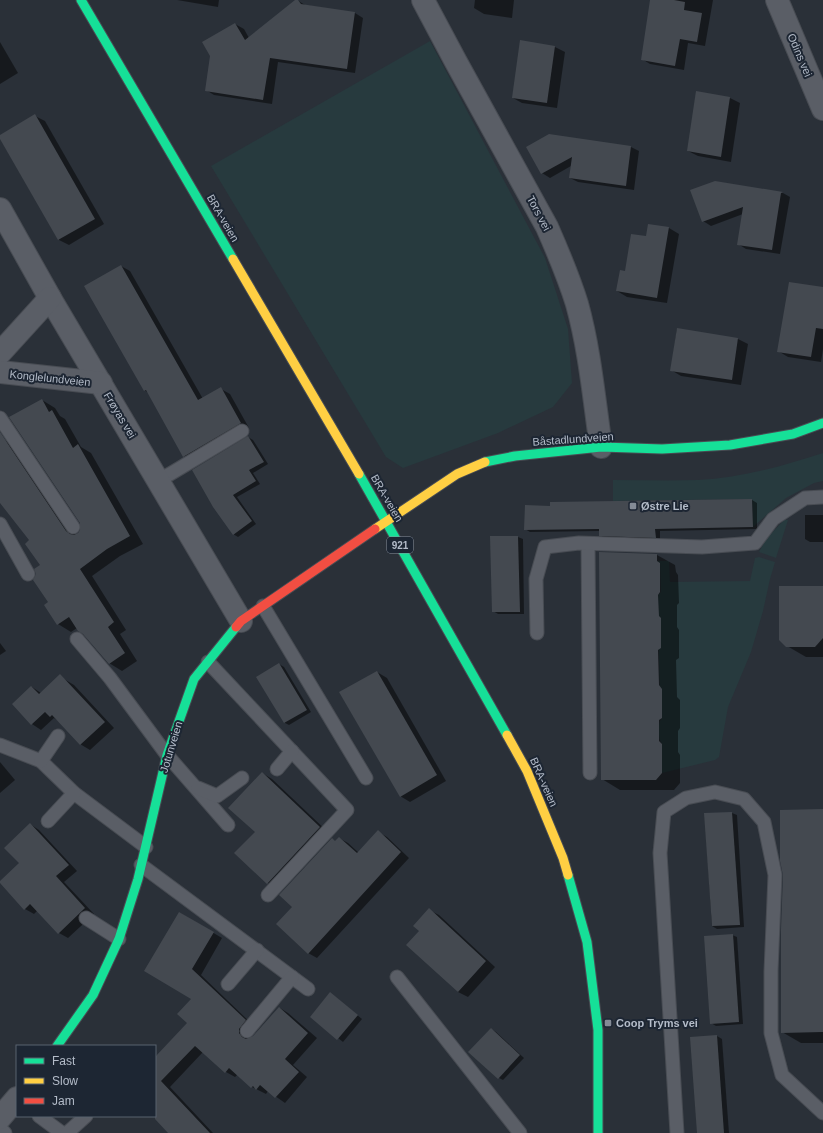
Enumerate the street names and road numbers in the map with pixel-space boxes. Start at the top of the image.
street label: Odins vei [786,32,814,78]
street label: BRA-veien [205,192,241,244]
street label: Tors vei [525,193,553,233]
street label: Konglelundveien [9,368,91,388]
street label: Frøyas vei [102,390,138,440]
street label: Båstadlundveien [532,430,614,448]
street label: BRA-veien [369,472,405,524]
road number: 921 [387,537,413,553]
street label: Jotunveien [157,720,185,774]
street label: BRA-veien [528,756,560,808]

